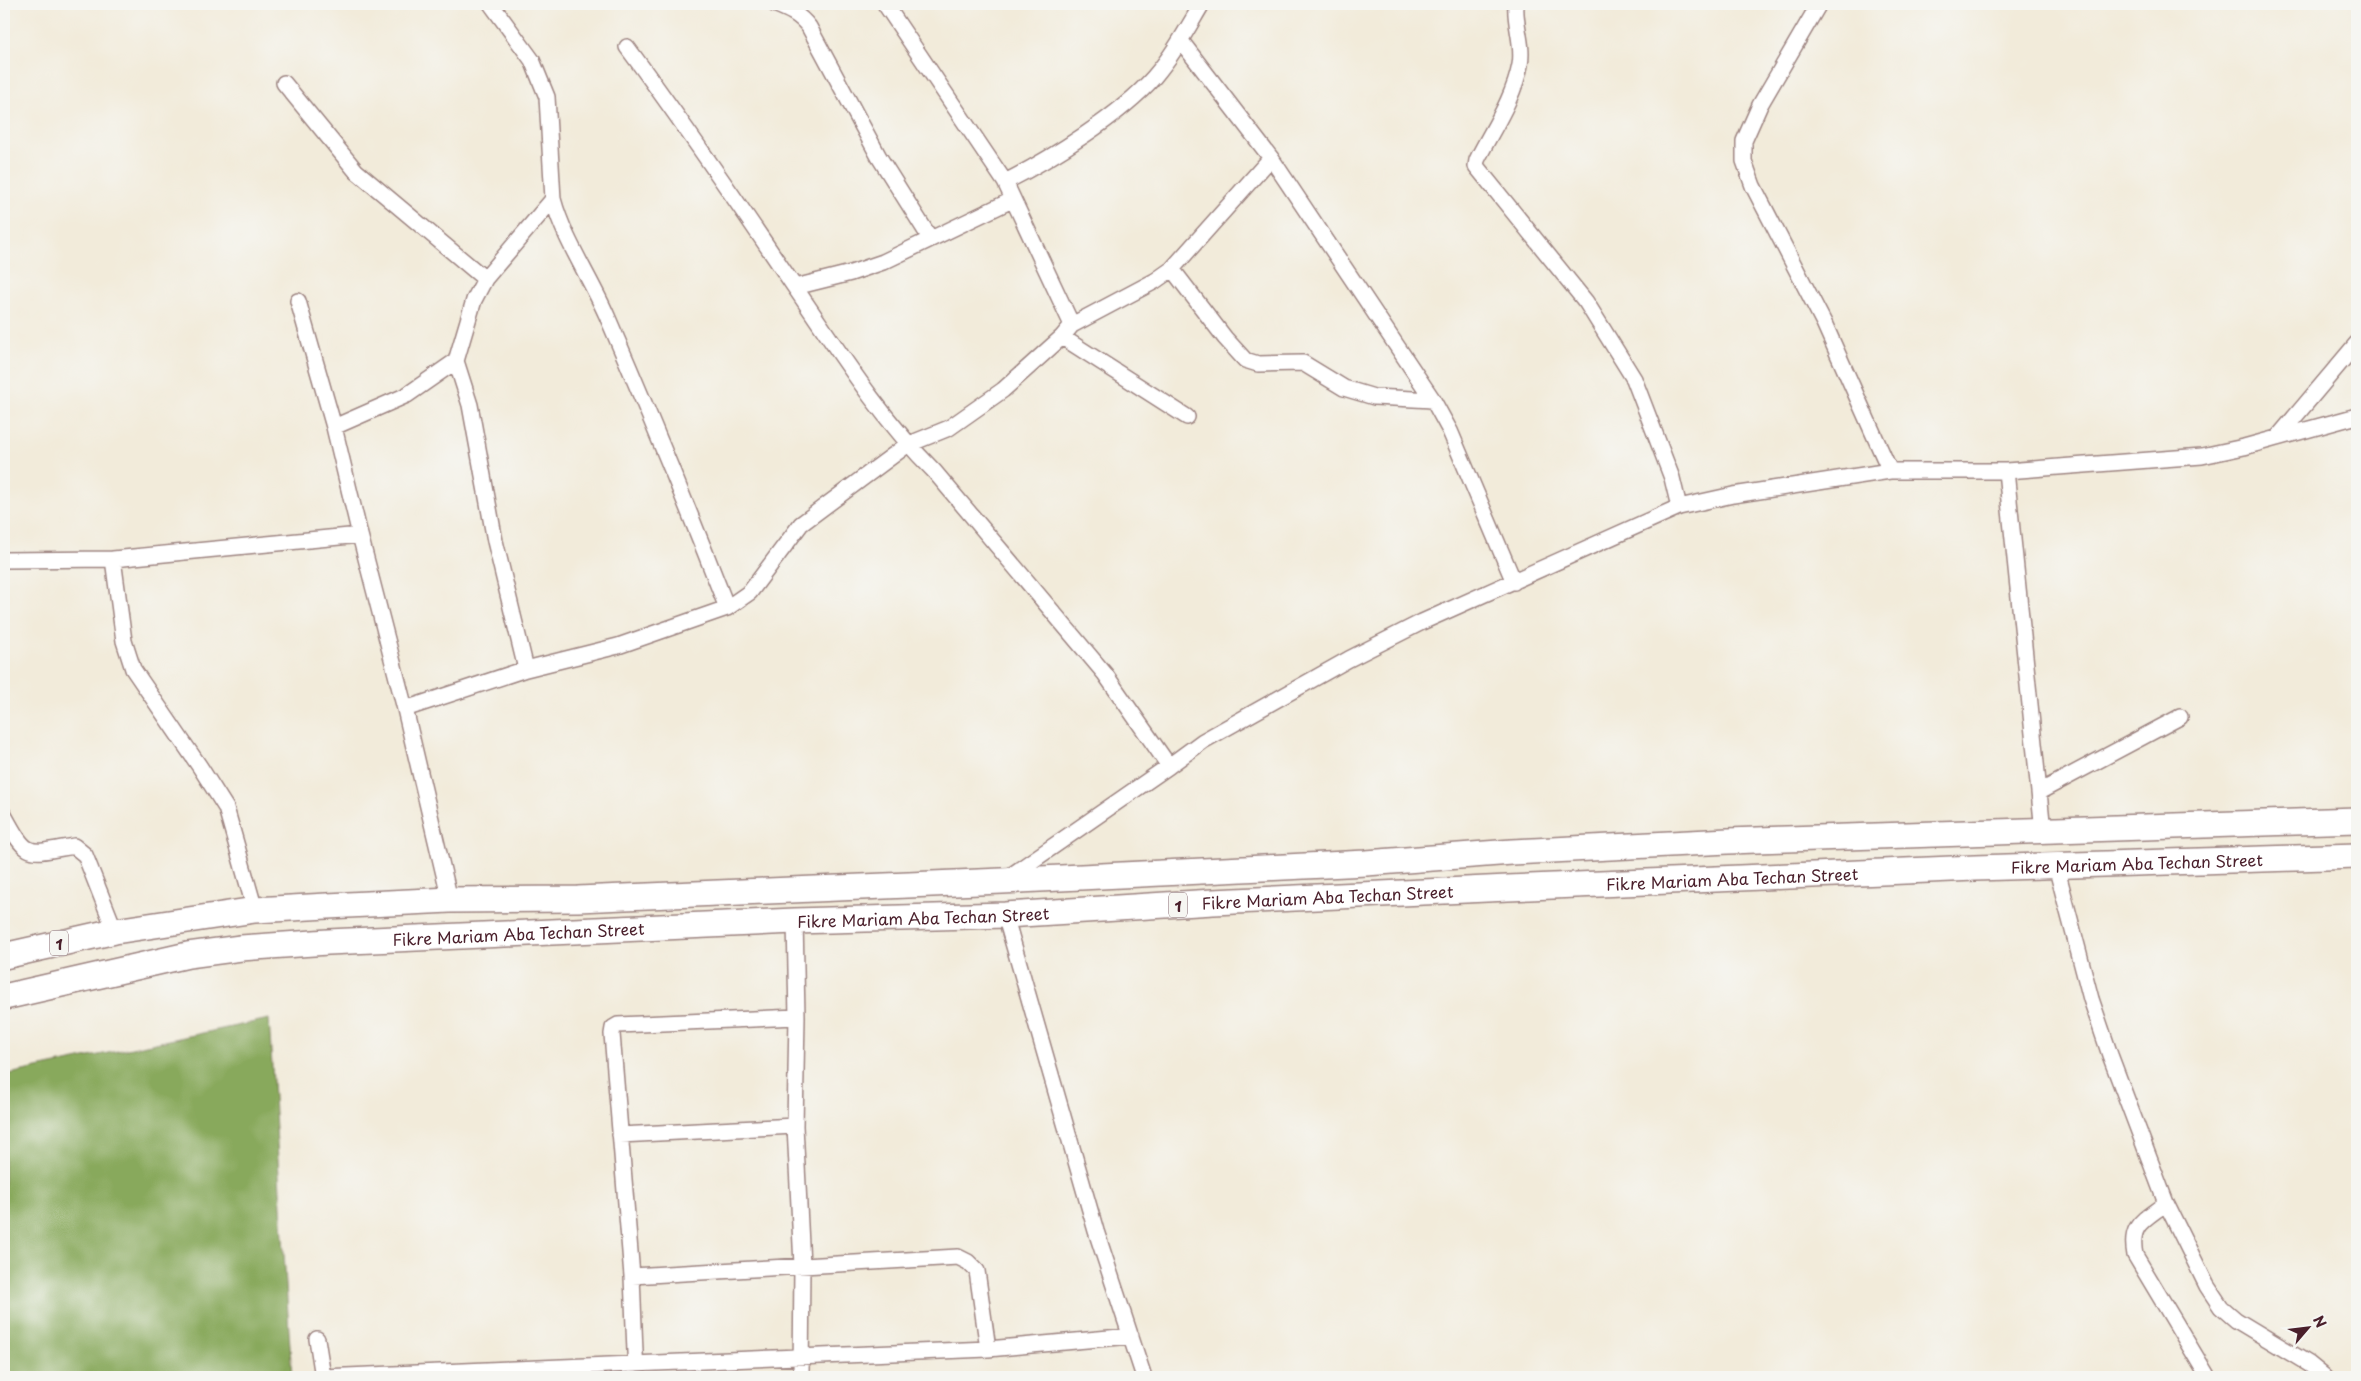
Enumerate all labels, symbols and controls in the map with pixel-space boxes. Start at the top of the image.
street label: Fikre Mariam Aba Techan Street [2010,847,2264,879]
street label: Fikre Mariam Aba Techan Street [1606,861,1859,896]
street label: Fikre Mariam Aba Techan Street [1201,879,1455,915]
road number: 1 [1169,892,1187,918]
street label: Fikre Mariam Aba Techan Street [797,900,1050,933]
street label: Fikre Mariam Aba Techan Street [392,916,645,951]
road number: 1 [50,930,68,956]
north arrow [2284,1304,2334,1354]
text: N [2308,1312,2332,1331]

